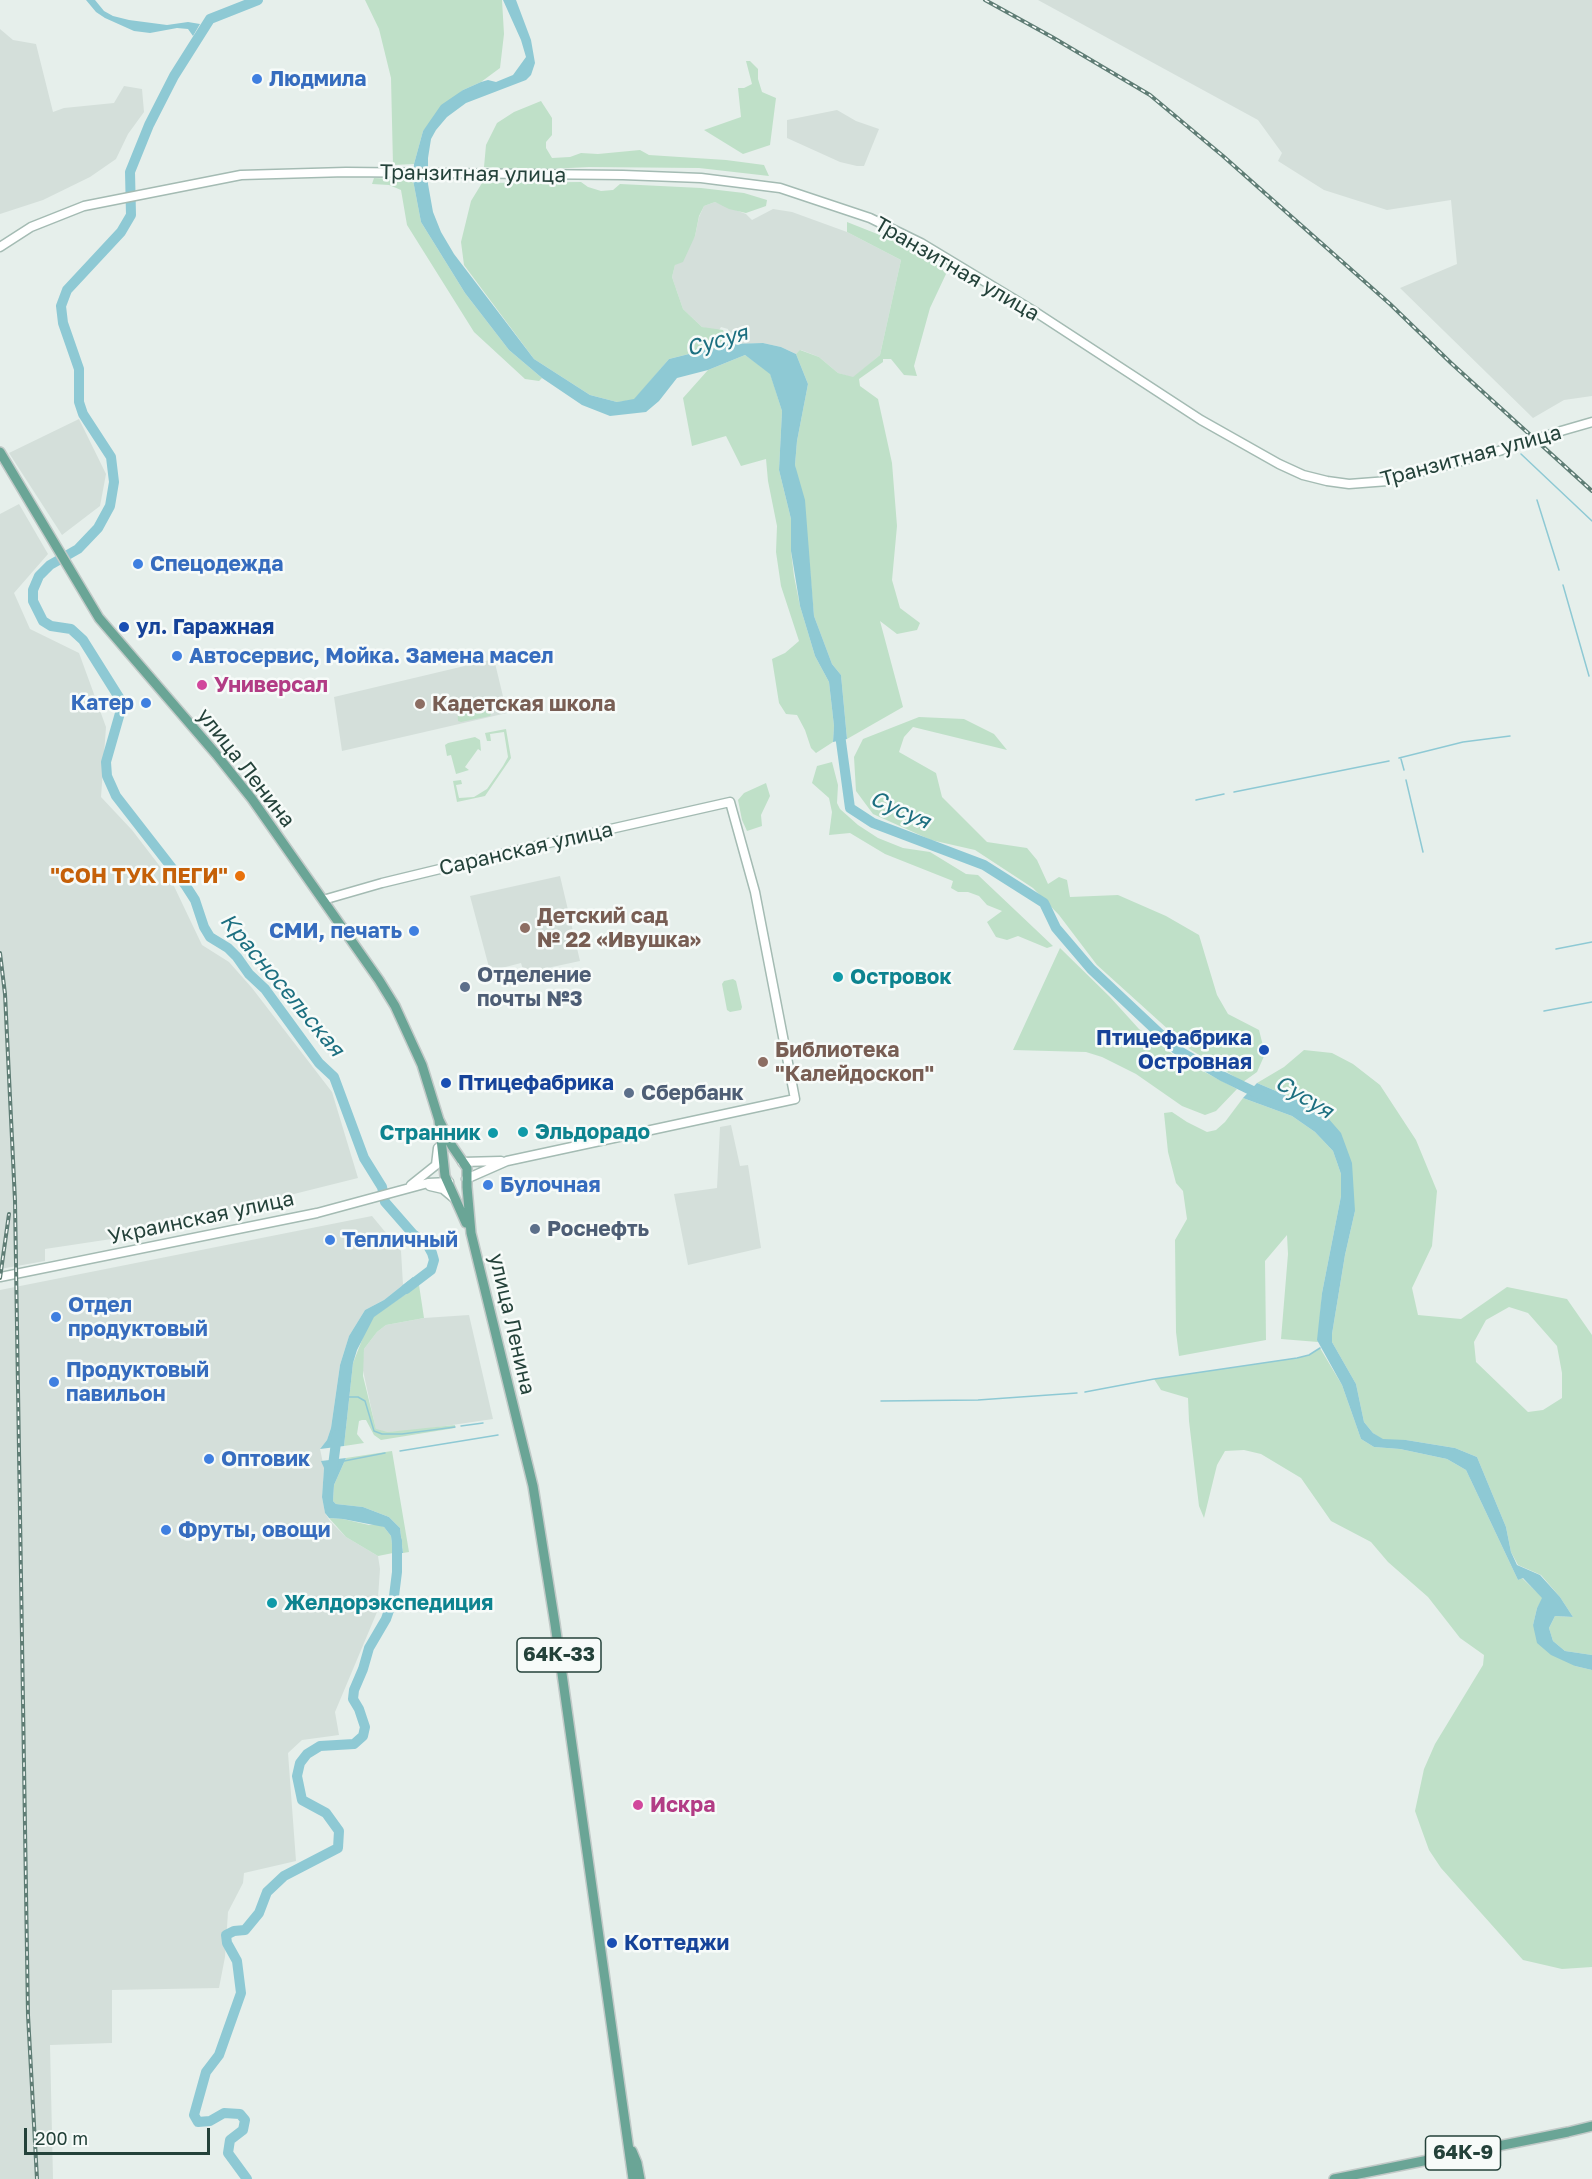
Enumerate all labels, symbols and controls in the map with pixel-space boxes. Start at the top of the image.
place label: Людмила [269,66,366,92]
marker: Людмила [250,72,264,86]
street label: Транзитная улица [380,160,566,188]
street label: Транзитная улица [870,212,1044,326]
water label: Сусуя [683,320,751,362]
street label: Транзитная улица [1378,420,1564,492]
place label: Спецодежда [150,551,283,577]
marker: Спецодежда [131,557,145,571]
place label: ул. Гаражная [136,614,274,640]
marker: ул. Гаражная [117,620,131,634]
place label: Автосервис, Мойка. Замена масел [189,643,554,669]
marker: Автосервис, Мойка. Замена масел [170,649,184,663]
place label: Универсал [214,672,328,698]
marker: Универсал [195,678,209,692]
place label: Катер [71,690,134,716]
place label: Кадетская школа [432,691,616,717]
marker: Катер [139,696,153,710]
marker: Кадетская школа [413,697,427,711]
street label: улица Ленина [192,703,300,833]
water label: Сусуя [866,785,934,835]
street label: Саранская улица [437,817,615,881]
place label: "СОН ТУК ПЕГИ" [50,863,228,889]
marker: "СОН ТУК ПЕГИ" [233,869,247,883]
place label: Детский сад № 22 «Ивушка» [537,903,701,953]
water label: Красносельская [215,908,349,1062]
place label: СМИ, печать [269,918,402,944]
marker: Детский сад № 22 «Ивушка» [518,921,532,935]
marker: СМИ, печать [407,924,421,938]
place label: Отделение почты №3 [477,962,591,1012]
place label: Островок [850,964,952,990]
marker: Островок [831,970,845,984]
marker: Отделение почты №3 [458,980,472,994]
place label: Птицефабрика Островная [1096,1025,1252,1075]
place label: Библиотека "Калейдоскоп" [775,1037,934,1087]
marker: Птицефабрика Островная [1257,1043,1271,1057]
marker: Библиотека "Калейдоскоп" [756,1055,770,1069]
place label: Птицефабрика [458,1070,614,1096]
water label: Сусуя [1270,1070,1338,1124]
marker: Птицефабрика [439,1076,453,1090]
place label: Сбербанк [641,1080,744,1106]
marker: Сбербанк [622,1086,636,1100]
place label: Эльдорадо [535,1119,650,1145]
place label: Странник [379,1120,481,1146]
marker: Эльдорадо [516,1125,530,1139]
marker: Странник [486,1126,500,1140]
place label: Булочная [500,1172,600,1198]
marker: Булочная [481,1178,495,1192]
street label: Украинская улица [106,1186,296,1250]
place label: Роснефть [547,1216,649,1242]
marker: Роснефть [528,1222,542,1236]
place label: Тепличный [342,1227,458,1253]
marker: Тепличный [323,1233,337,1247]
street label: улица Ленина [483,1251,541,1397]
place label: Отдел продуктовый [68,1292,208,1342]
marker: Отдел продуктовый [49,1310,63,1324]
place label: Продуктовый павильон [66,1357,209,1407]
marker: Продуктовый павильон [47,1375,61,1389]
place label: Оптовик [221,1446,310,1472]
marker: Оптовик [202,1452,216,1466]
place label: Фруты, овощи [178,1517,331,1543]
marker: Фруты, овощи [159,1523,173,1537]
place label: Желдорэкспедиция [284,1590,493,1616]
marker: Желдорэкспедиция [265,1596,279,1610]
road number: 64К-33 [517,1638,601,1672]
place label: Искра [650,1792,715,1818]
marker: Искра [631,1798,645,1812]
place label: Коттеджи [624,1930,729,1956]
marker: Коттеджи [605,1936,619,1950]
scale bar [27,2116,213,2154]
text: 200 m [35,2127,88,2149]
road number: 64К-9 [1426,2136,1500,2170]

